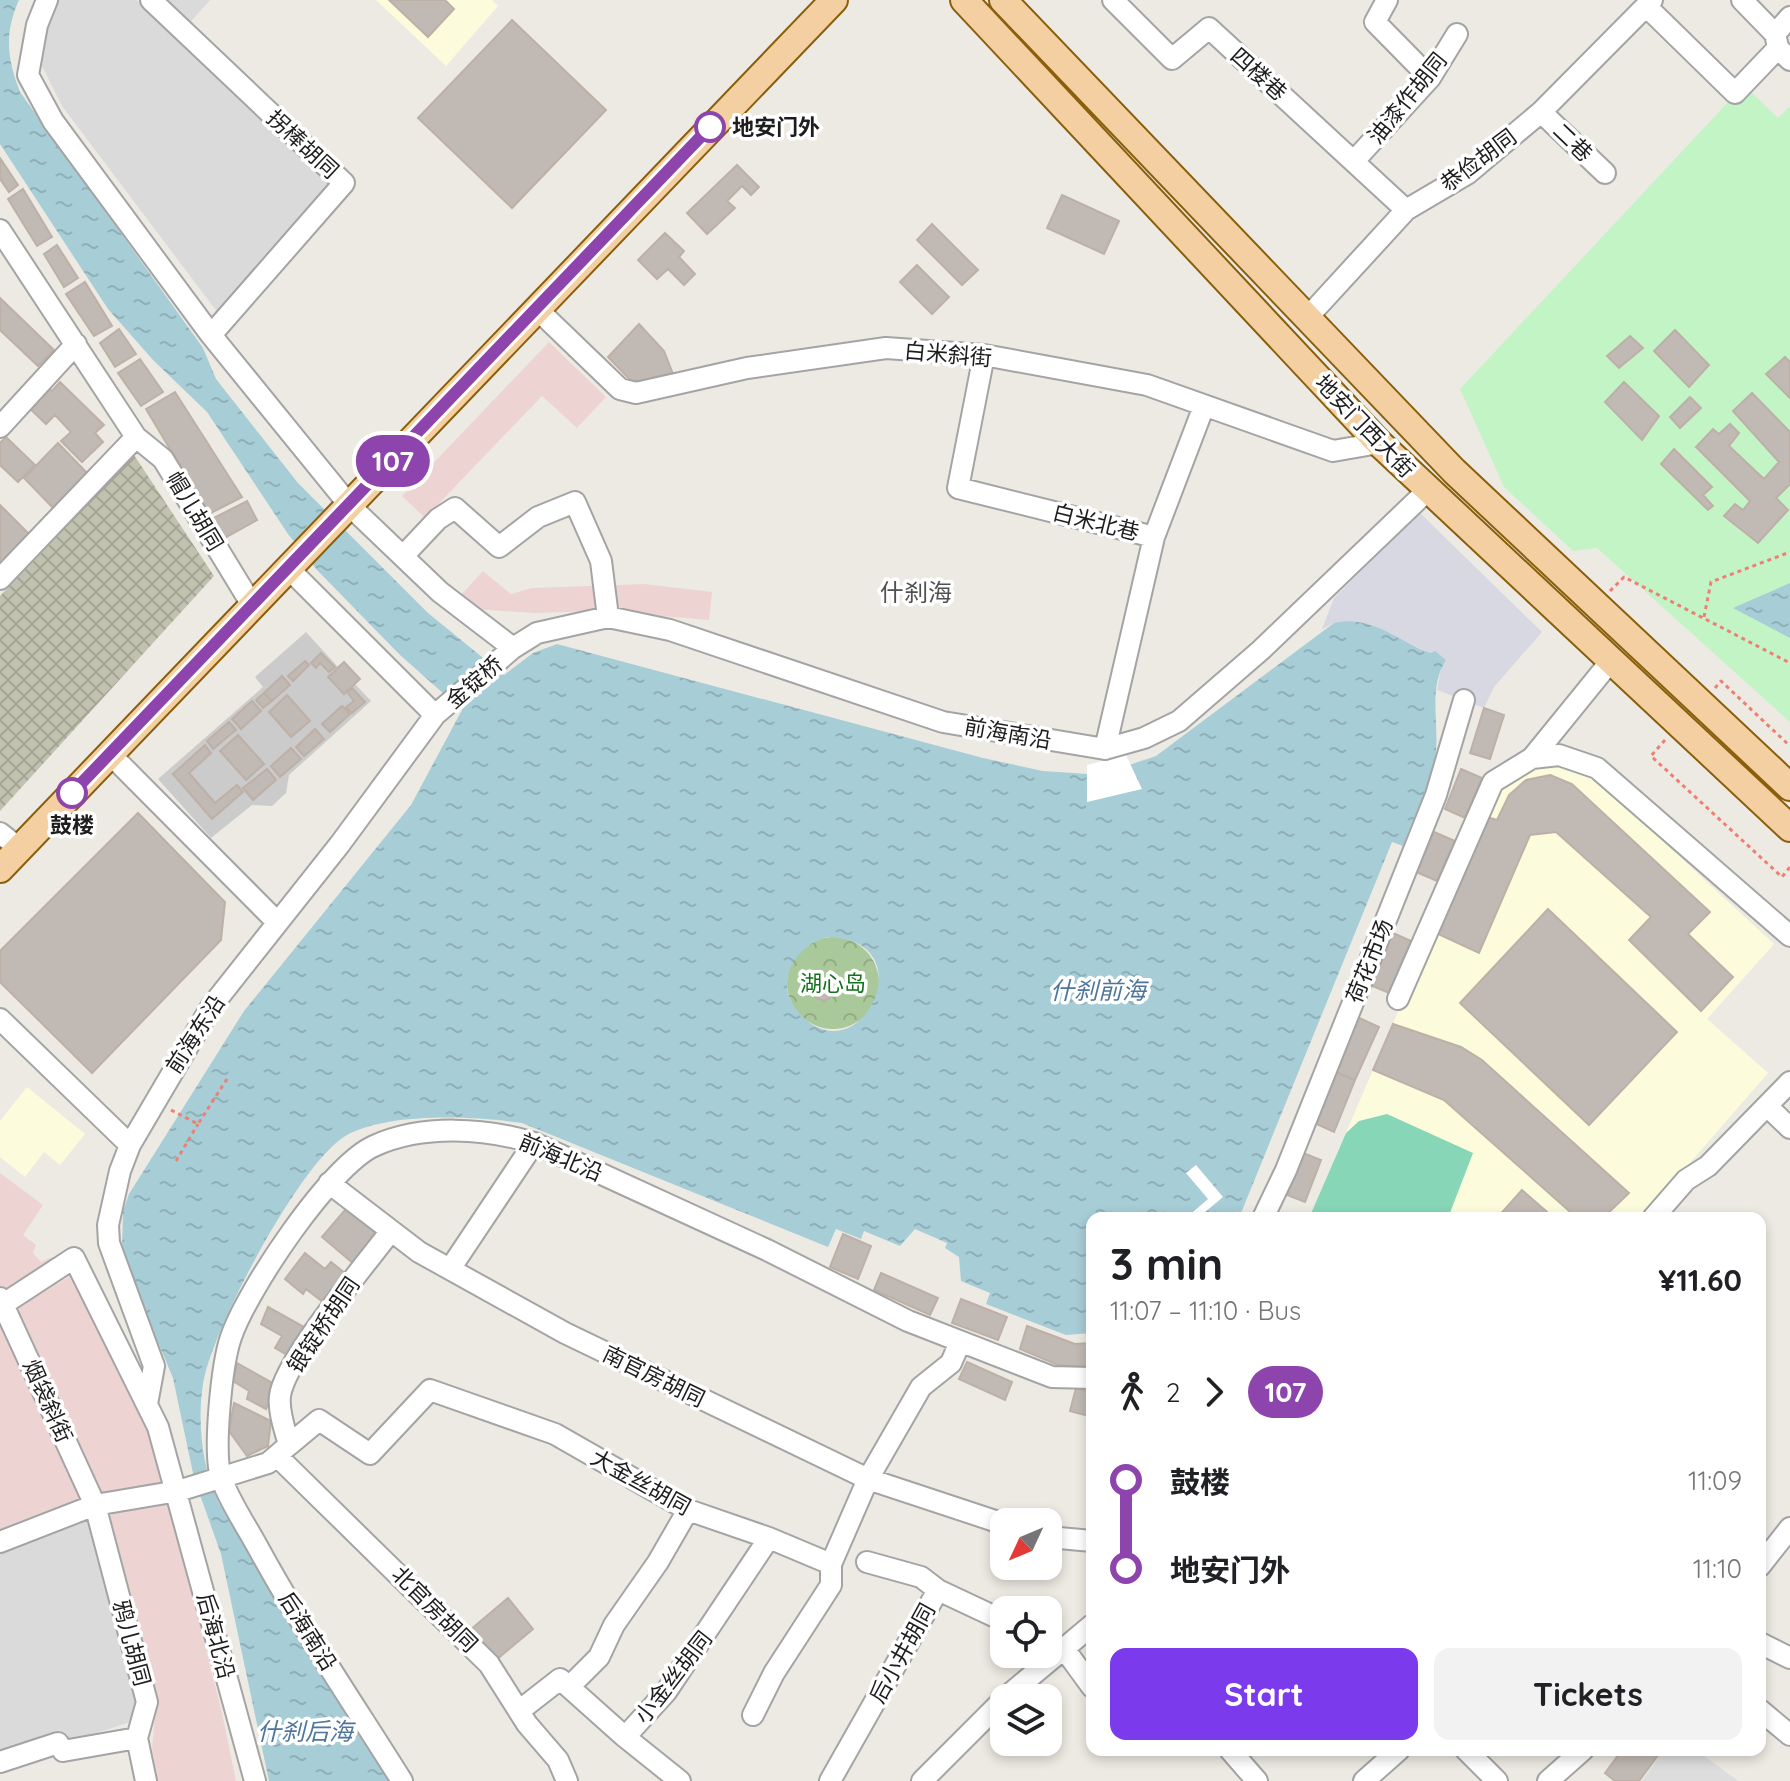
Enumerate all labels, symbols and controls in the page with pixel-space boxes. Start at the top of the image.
street label: 四楼巷 [1225,42,1293,106]
street label: 油漆作胡同 [1362,46,1452,150]
street label: 拐棒胡同 [261,104,345,184]
marker: 地安门外 [695,112,725,142]
place label: 地安门外 [732,113,820,141]
street label: 二巷 [1547,117,1599,167]
street label: 恭俭胡同 [1434,122,1522,198]
street label: 白米斜街 [903,336,993,372]
street label: 地安门西大街 [1309,369,1421,483]
line badge: 107 [347,435,439,487]
text: 107 [372,443,414,478]
street label: 帽儿胡同 [160,466,230,556]
street label: 白米北巷 [1050,498,1142,546]
district label: 什刹海 [880,577,952,607]
street label: 金锭桥 [440,650,508,714]
street label: 前海南沿 [962,712,1054,754]
marker: 鼓楼 [57,778,87,808]
place label: 鼓楼 [50,811,94,839]
street label: 荷花市场 [1340,915,1398,1007]
park label: 湖心岛 [800,969,866,997]
water label: 什刹前海 [1050,975,1149,1005]
street label: 前海东沿 [159,989,231,1079]
street label: 前海北沿 [515,1127,607,1187]
text: 3 min [1110,1236,1223,1291]
text: ¥11.60 [1658,1261,1742,1299]
street label: 银锭桥胡同 [281,1272,365,1378]
text: 11:07 – 11:10 · Bus [1110,1294,1301,1327]
street label: 南官房胡同 [598,1339,710,1413]
street label: 烟袋斜街 [17,1355,79,1447]
icon: walk [1110,1370,1154,1414]
icon: forward [1192,1370,1236,1414]
text: 107 [1264,1374,1307,1409]
text: 2 [1166,1376,1180,1409]
street label: 大金丝胡同 [586,1443,696,1521]
text: 鼓楼 [1170,1463,1230,1501]
text: 11:09 [1688,1464,1742,1497]
north arrow [990,1508,1062,1580]
map controls [990,1508,1062,1756]
text: 地安门外 [1170,1551,1290,1589]
text: 11:10 [1693,1552,1742,1585]
street label: 北官房胡同 [386,1560,484,1658]
street label: 后海南沿 [273,1586,343,1676]
street label: 后海北沿 [191,1590,241,1682]
button: locate [990,1596,1062,1668]
street label: 鸦儿胡同 [107,1597,157,1689]
street label: 后小井胡同 [863,1598,941,1708]
street label: 小金丝胡同 [628,1625,718,1729]
button: Start [1110,1648,1418,1740]
button: Tickets [1434,1648,1742,1740]
button: layers [990,1684,1062,1756]
water label: 什刹后海 [257,1716,356,1746]

